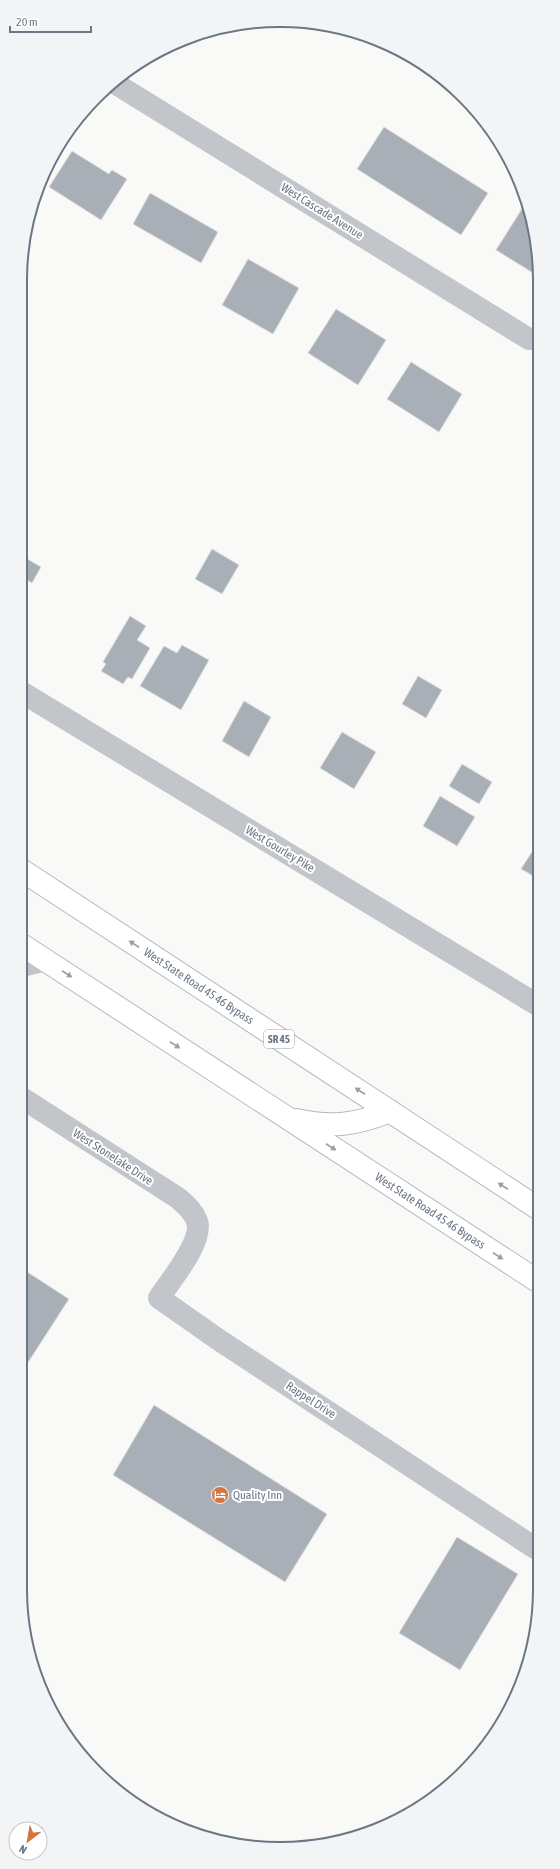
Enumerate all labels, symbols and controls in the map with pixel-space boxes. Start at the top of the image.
scale bar [10,8,91,34]
text: 20 m [16,15,38,29]
street label: West Cascade Avenue [278,180,366,242]
street label: West Gourley Pike [243,823,317,875]
one-way arrow [128,940,139,947]
street label: West State Road 45 46 Bypass [141,945,256,1027]
one-way arrow [62,970,72,978]
road number: SR 45 [264,1030,294,1048]
one-way arrow [170,1041,181,1049]
one-way arrow [354,1088,365,1095]
street label: West Stonelake Drive [70,1126,156,1188]
one-way arrow [325,1143,337,1150]
street label: West State Road 45 46 Bypass [372,1170,488,1252]
one-way arrow [498,1182,508,1190]
one-way arrow [493,1252,504,1260]
street label: Rappel Drive [283,1379,339,1421]
hotel icon: Quality Inn [210,1485,230,1505]
place label: Quality Inn [233,1488,282,1502]
north arrow [8,1821,48,1861]
text: N [17,1843,29,1856]

